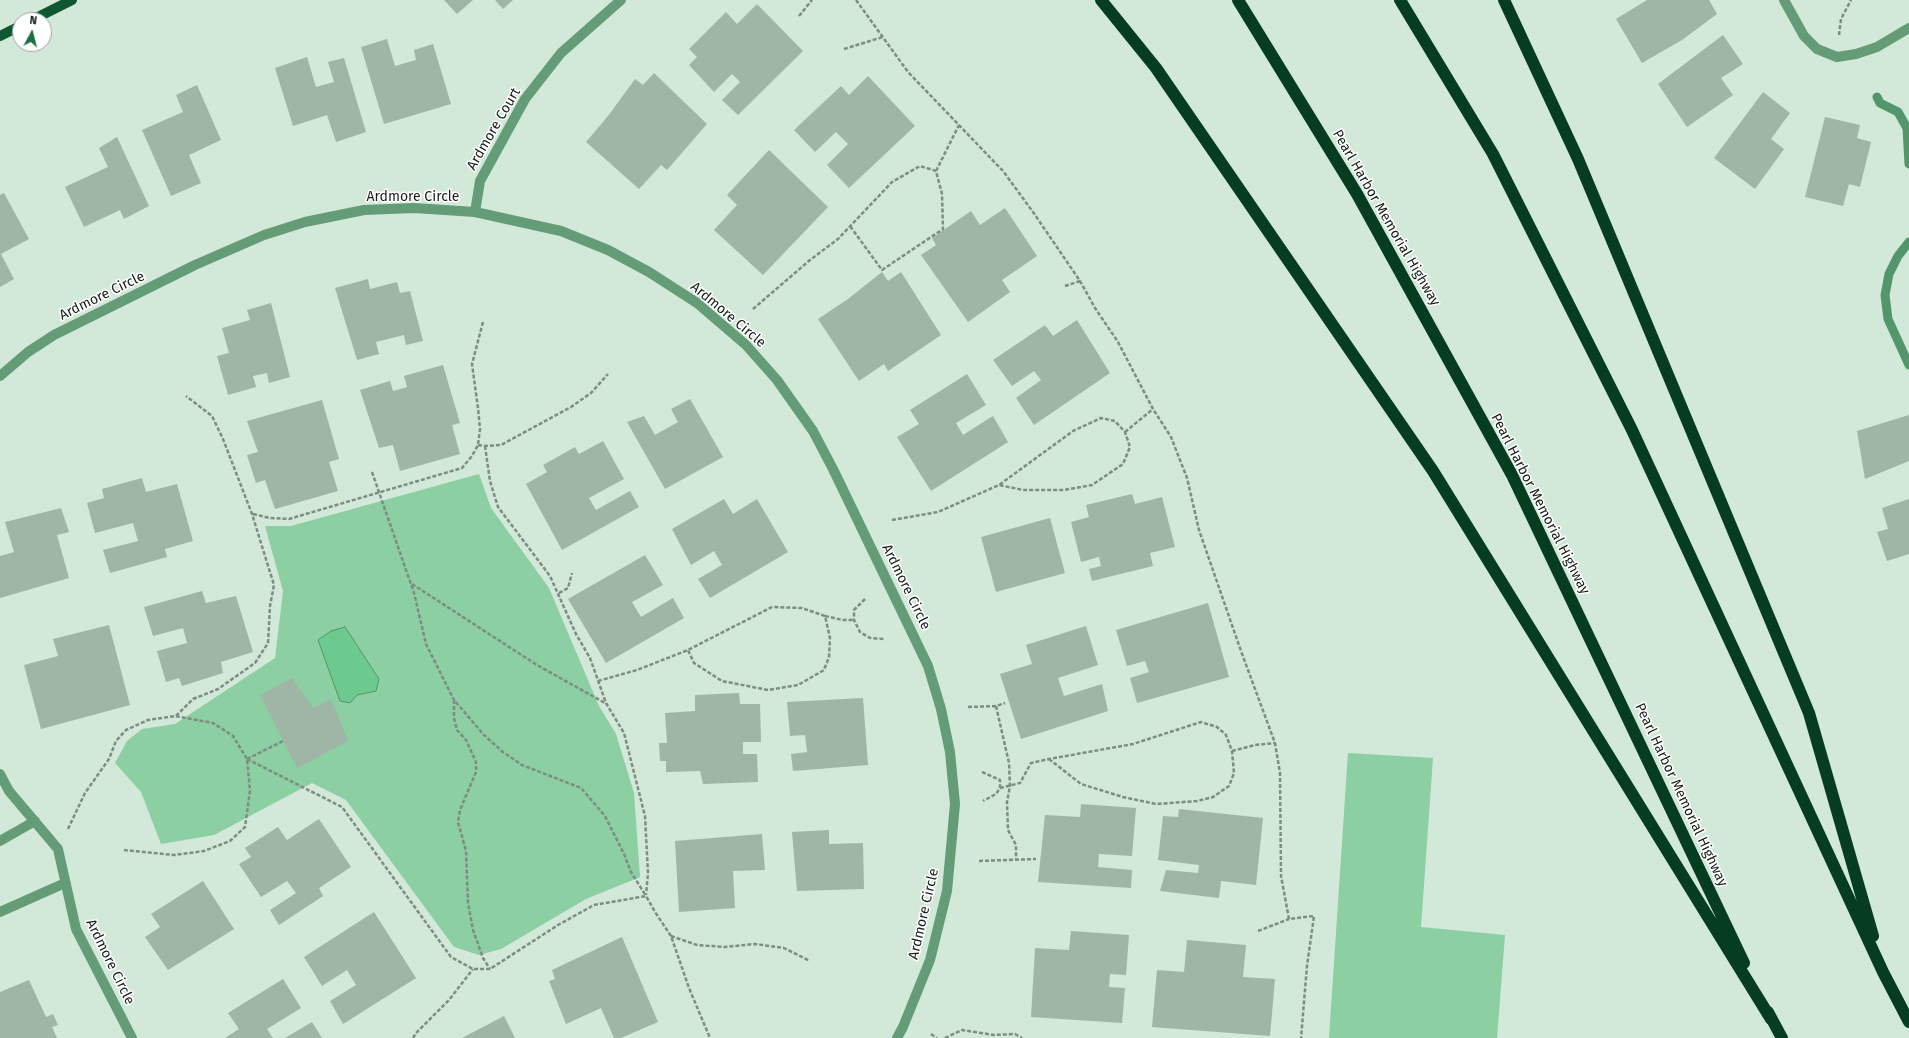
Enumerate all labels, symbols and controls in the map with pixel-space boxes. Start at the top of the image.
north arrow [12,12,52,52]
text: N [29,14,38,27]
street label: Ardmore Court [464,85,524,173]
street label: Pearl Harbor Memorial Highway [1329,127,1443,309]
street label: Ardmore Circle [366,189,460,205]
street label: Ardmore Circle [57,268,147,324]
street label: Ardmore Circle [687,279,769,351]
street label: Pearl Harbor Memorial Highway [1487,411,1593,597]
street label: Ardmore Circle [878,542,934,632]
street label: Pearl Harbor Memorial Highway [1631,701,1731,889]
street label: Ardmore Circle [905,867,943,961]
street label: Ardmore Circle [82,917,138,1007]

